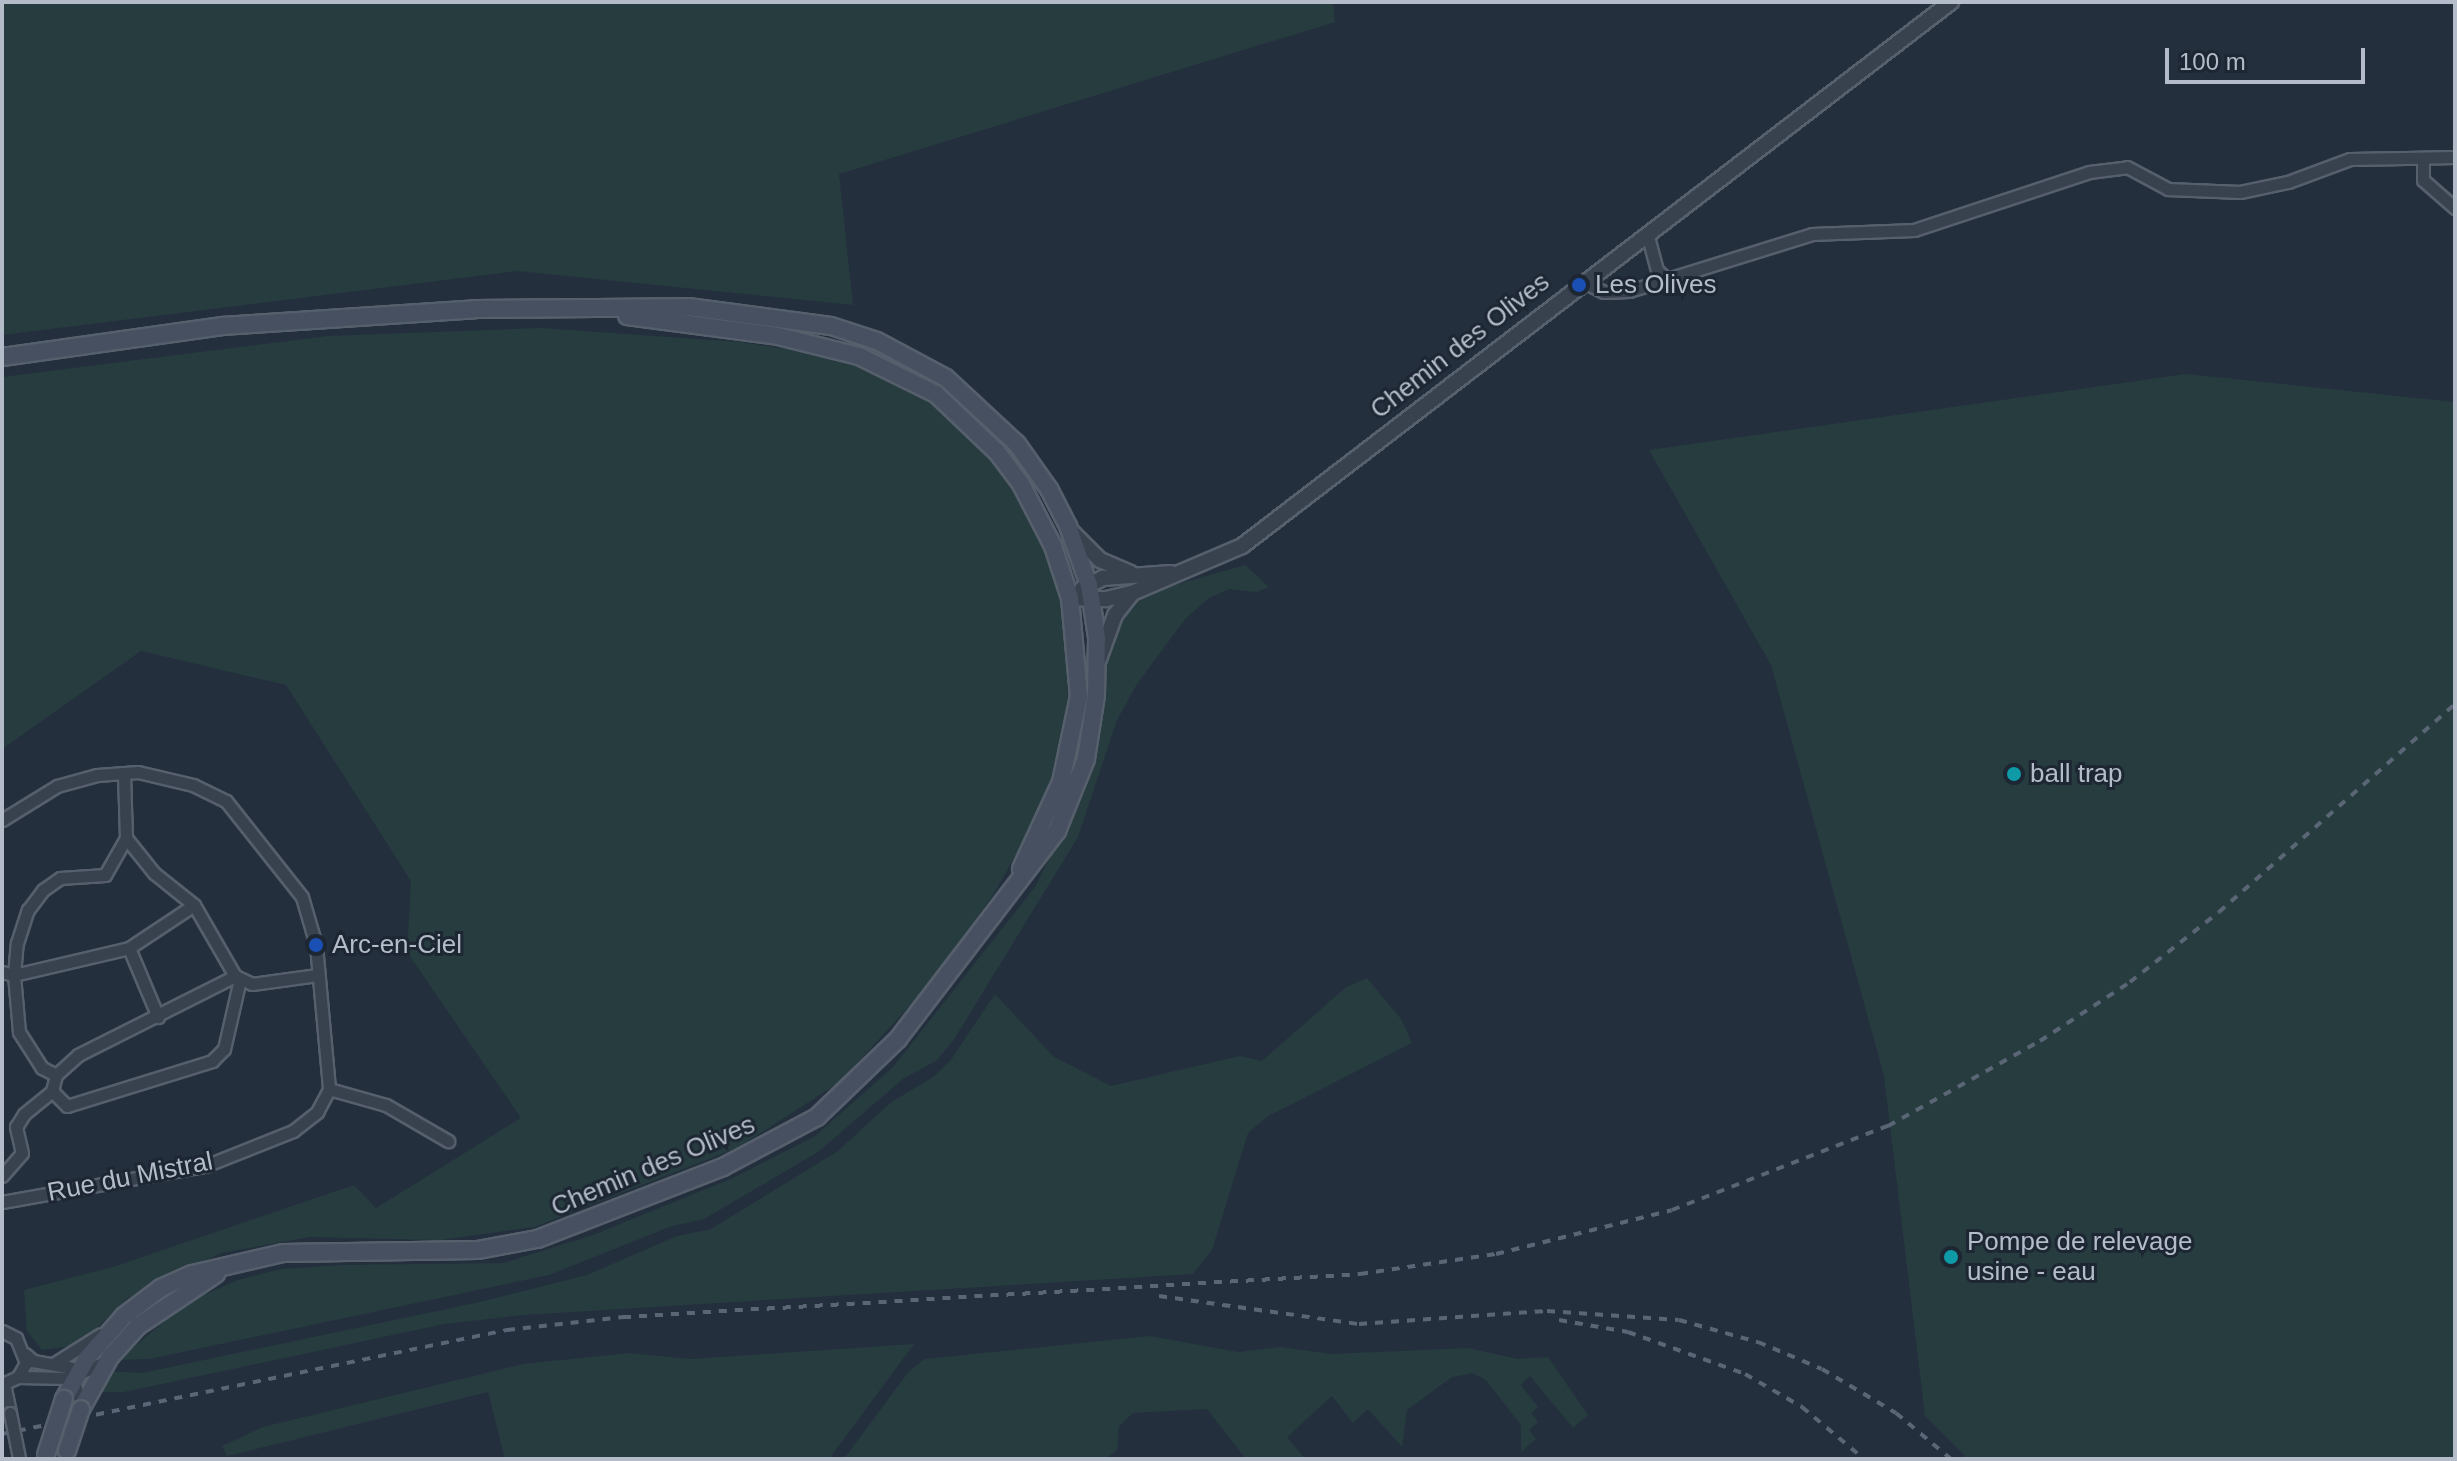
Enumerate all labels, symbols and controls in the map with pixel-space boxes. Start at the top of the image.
scale bar [2169,32,2369,82]
text: 100 m [2179,48,2246,75]
street label: Chemin des Olives [1364,267,1556,425]
place label: Les Olives [1595,269,1716,301]
marker: Les Olives [1570,276,1588,294]
place label: ball trap [2030,758,2122,790]
marker: ball trap [2005,765,2023,783]
place label: Arc-en-Ciel [332,929,462,961]
marker: Arc-en-Ciel [307,936,325,954]
street label: Chemin des Olives [546,1109,760,1223]
street label: Rue du Mistral [45,1146,215,1208]
place label: Pompe de relevage usine - eau [1967,1226,2192,1288]
marker: Pompe de relevage usine - eau [1942,1248,1960,1266]

